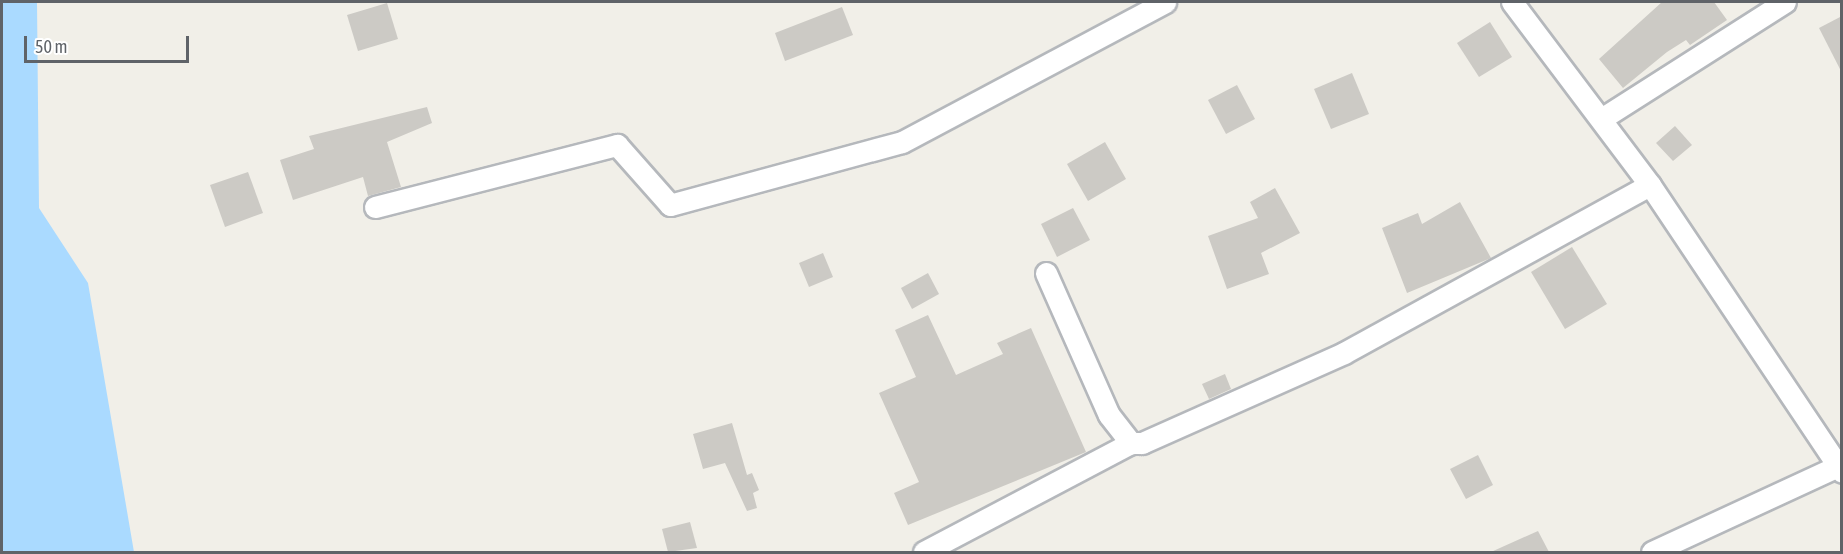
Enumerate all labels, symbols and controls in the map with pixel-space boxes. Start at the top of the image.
scale bar [27,24,192,62]
text: 50 m [35,36,67,57]

